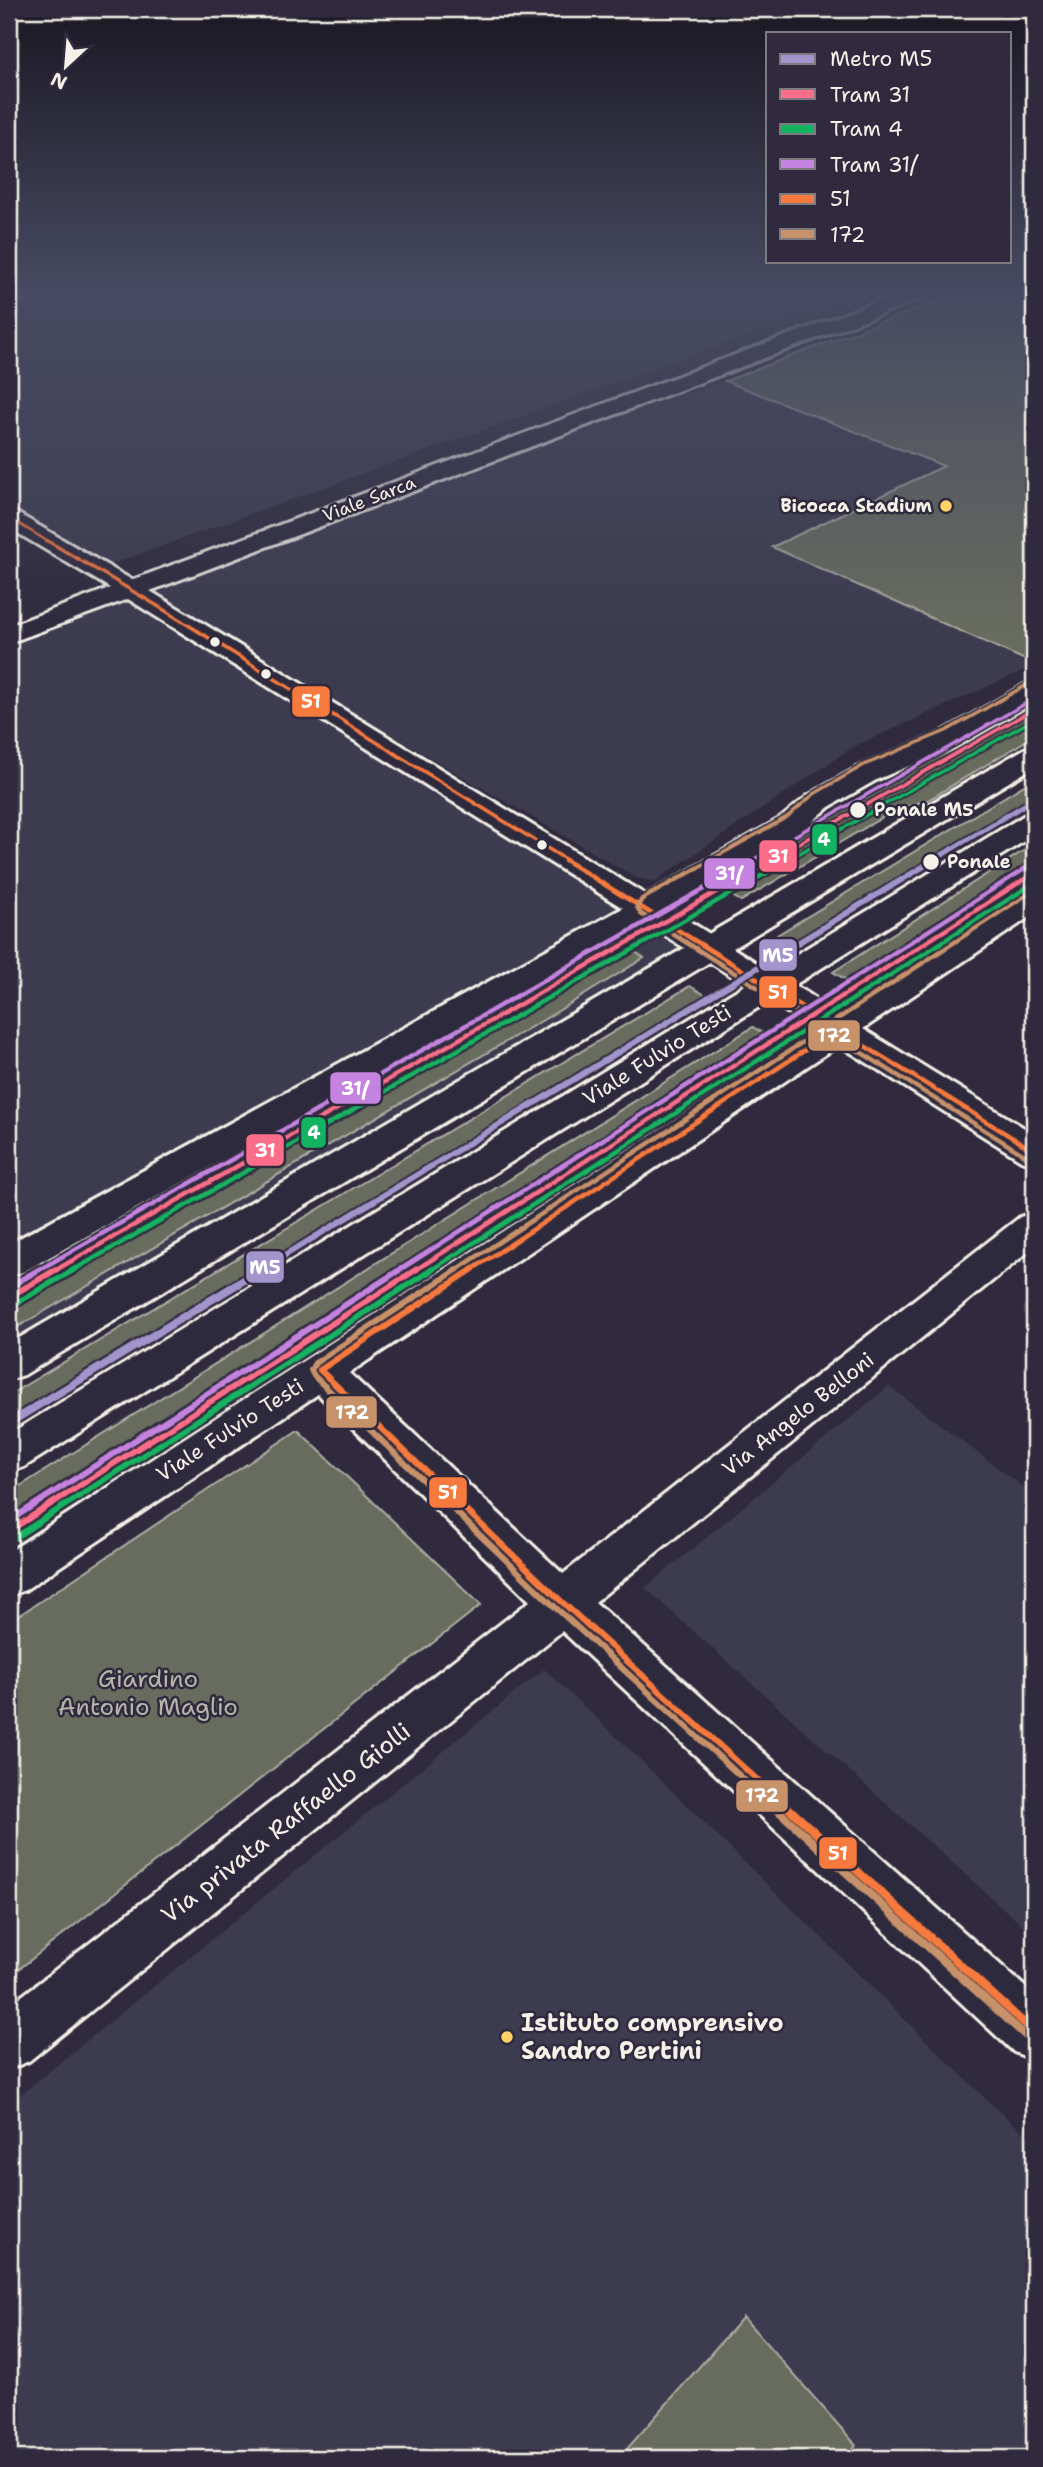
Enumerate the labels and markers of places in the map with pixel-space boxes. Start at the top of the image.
place label: Bicocca Stadium [780,494,933,518]
marker: Bicocca Stadium [938,498,954,514]
unlabelled marker [208,635,222,649]
unlabelled marker [259,667,273,681]
place label: Ponale M5 [874,798,974,822]
marker: Ponale M5 [848,800,868,820]
unlabelled marker [535,838,549,852]
place label: Ponale [947,850,1011,874]
marker: Ponale [921,852,941,872]
place label: Istituto comprensivo Sandro Pertini [521,2007,784,2067]
marker: Istituto comprensivo Sandro Pertini [499,2029,515,2045]

